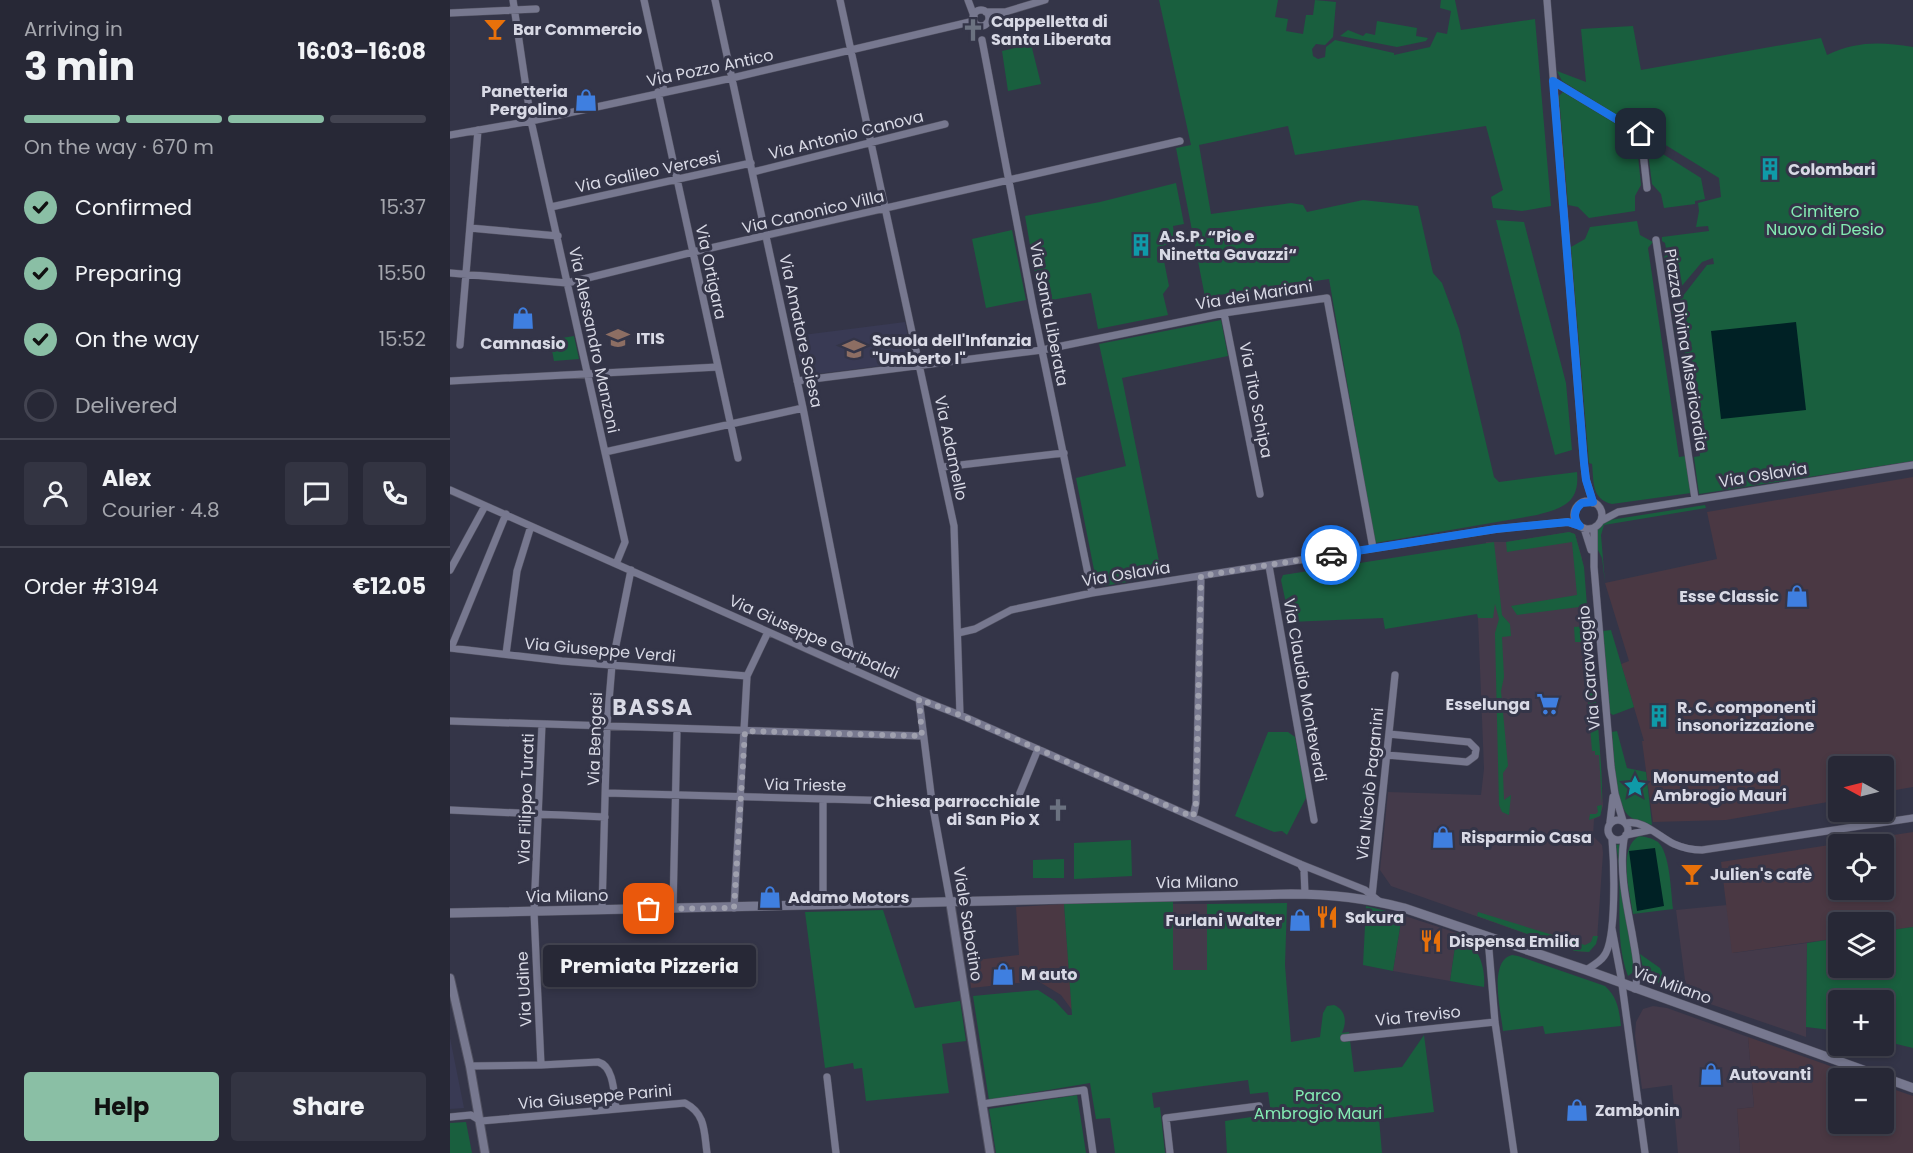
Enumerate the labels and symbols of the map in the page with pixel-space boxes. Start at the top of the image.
place label: Cappelletta di Santa Liberata [991,10,1111,51]
bar icon: Bar Commercio [482,16,508,42]
church icon: Cappelletta di Santa Liberata [960,17,986,43]
place label: Bar Commercio [513,18,642,41]
street label: Via Pozzo Antico [644,43,776,93]
place label: Panetteria Pergolino [481,80,568,121]
shop icon: Panetteria Pergolino [573,87,599,113]
street label: Via Antonio Canova [766,105,926,165]
pin [1615,108,1666,159]
street label: Via Galileo Vercesi [573,145,723,199]
building icon: Colombari [1757,156,1783,182]
place label: Colombari [1788,158,1876,181]
street label: Via Canonico Villa [740,184,886,240]
park label: Cimitero Nuovo di Desio [1766,200,1884,241]
street label: Via Ortigara [690,222,732,322]
place label: A.S.P. “Pio e Ninetta Gavazzi“ [1159,225,1297,266]
building icon: A.S.P. “Pio e Ninetta Gavazzi“ [1128,232,1154,258]
street label: Via Santa Liberata [1024,240,1074,388]
street label: Via Alessandro Manzoni [563,245,625,435]
street label: Piazza Divina Misericordia [1659,247,1713,453]
street label: Via Amatore Sciesa [774,252,828,410]
street label: Via dei Mariani [1194,274,1314,316]
shop icon: Camnasio [510,305,536,331]
school or university icon: ITIS [605,325,631,351]
place label: ITIS [636,327,665,350]
place label: Scuola dell'Infanzia "Umberto I" [872,329,1032,370]
place label: Camnasio [480,332,566,355]
school or university icon: Scuola dell'Infanzia "Umberto I" [841,336,867,362]
street label: Via Tito Schipa [1233,340,1279,460]
street label: Via Adamello [929,393,973,503]
street label: Via Oslavia [1717,457,1809,493]
courier [1301,525,1361,585]
street label: Via Oslavia [1080,556,1172,592]
shop icon: Esse Classic [1784,583,1810,609]
place label: Esse Classic [1679,585,1779,608]
street label: Via Giuseppe Garibaldi [725,589,903,685]
street label: Via Claudio Monteverdi [1278,596,1332,784]
street label: Via Caravaggio [1572,605,1606,731]
street label: Via Giuseppe Verdi [523,632,677,668]
supermarket icon: Esselunga [1535,691,1561,717]
street label: Via Bengasi [582,692,608,786]
district label: BASSA [612,692,694,723]
place label: Esselunga [1446,693,1530,716]
place label: R. C. componenti insonorizzazione [1677,696,1816,737]
building icon: R. C. componenti insonorizzazione [1646,703,1672,729]
street label: Via Nicolò Paganini [1351,706,1389,862]
street label: Via Filippo Turati [512,733,540,865]
north arrow [1828,756,1894,822]
place label: Monumento ad Ambrogio Mauri [1653,766,1787,807]
street label: Via Trieste [764,773,846,797]
place icon: Monumento ad Ambrogio Mauri [1622,773,1648,799]
place label: Chiesa parrocchiale di San Pio X [873,790,1041,831]
church icon: Chiesa parrocchiale di San Pio X [1045,797,1071,823]
shop icon: Risparmio Casa [1430,824,1456,850]
place label: Risparmio Casa [1461,826,1592,849]
bar icon: Julien's cafè [1679,861,1705,887]
place label: Julien's cafè [1710,863,1812,886]
street label: Viale Sabotino [948,865,988,983]
street label: Via Milano [1155,870,1239,894]
pin [623,883,674,934]
street label: Via Milano [525,884,609,908]
shop icon: Adamo Motors [757,884,783,910]
place label: Adamo Motors [788,886,909,909]
restaurant icon: Sakura [1314,904,1340,930]
place label: Sakura [1345,906,1404,929]
shop icon: Furlani Walter [1287,907,1313,933]
place label: Furlani Walter [1166,909,1282,932]
restaurant icon: Dispensa Emilia [1418,928,1444,954]
place label: Dispensa Emilia [1449,930,1580,953]
callout: Premiata Pizzeria [542,945,756,987]
street label: Via Udine [511,951,537,1027]
street label: Via Milano [1629,960,1715,1010]
shop icon: M auto [990,961,1016,987]
place label: M auto [1021,963,1077,986]
street label: Via Treviso [1374,1000,1462,1032]
shop icon: Autovanti [1698,1061,1724,1087]
place label: Autovanti [1729,1063,1811,1086]
street label: Via Giuseppe Parini [517,1079,673,1115]
park label: Parco Ambrogio Mauri [1254,1084,1382,1125]
shop icon: Zambonin [1564,1097,1590,1123]
place label: Zambonin [1595,1099,1680,1122]

